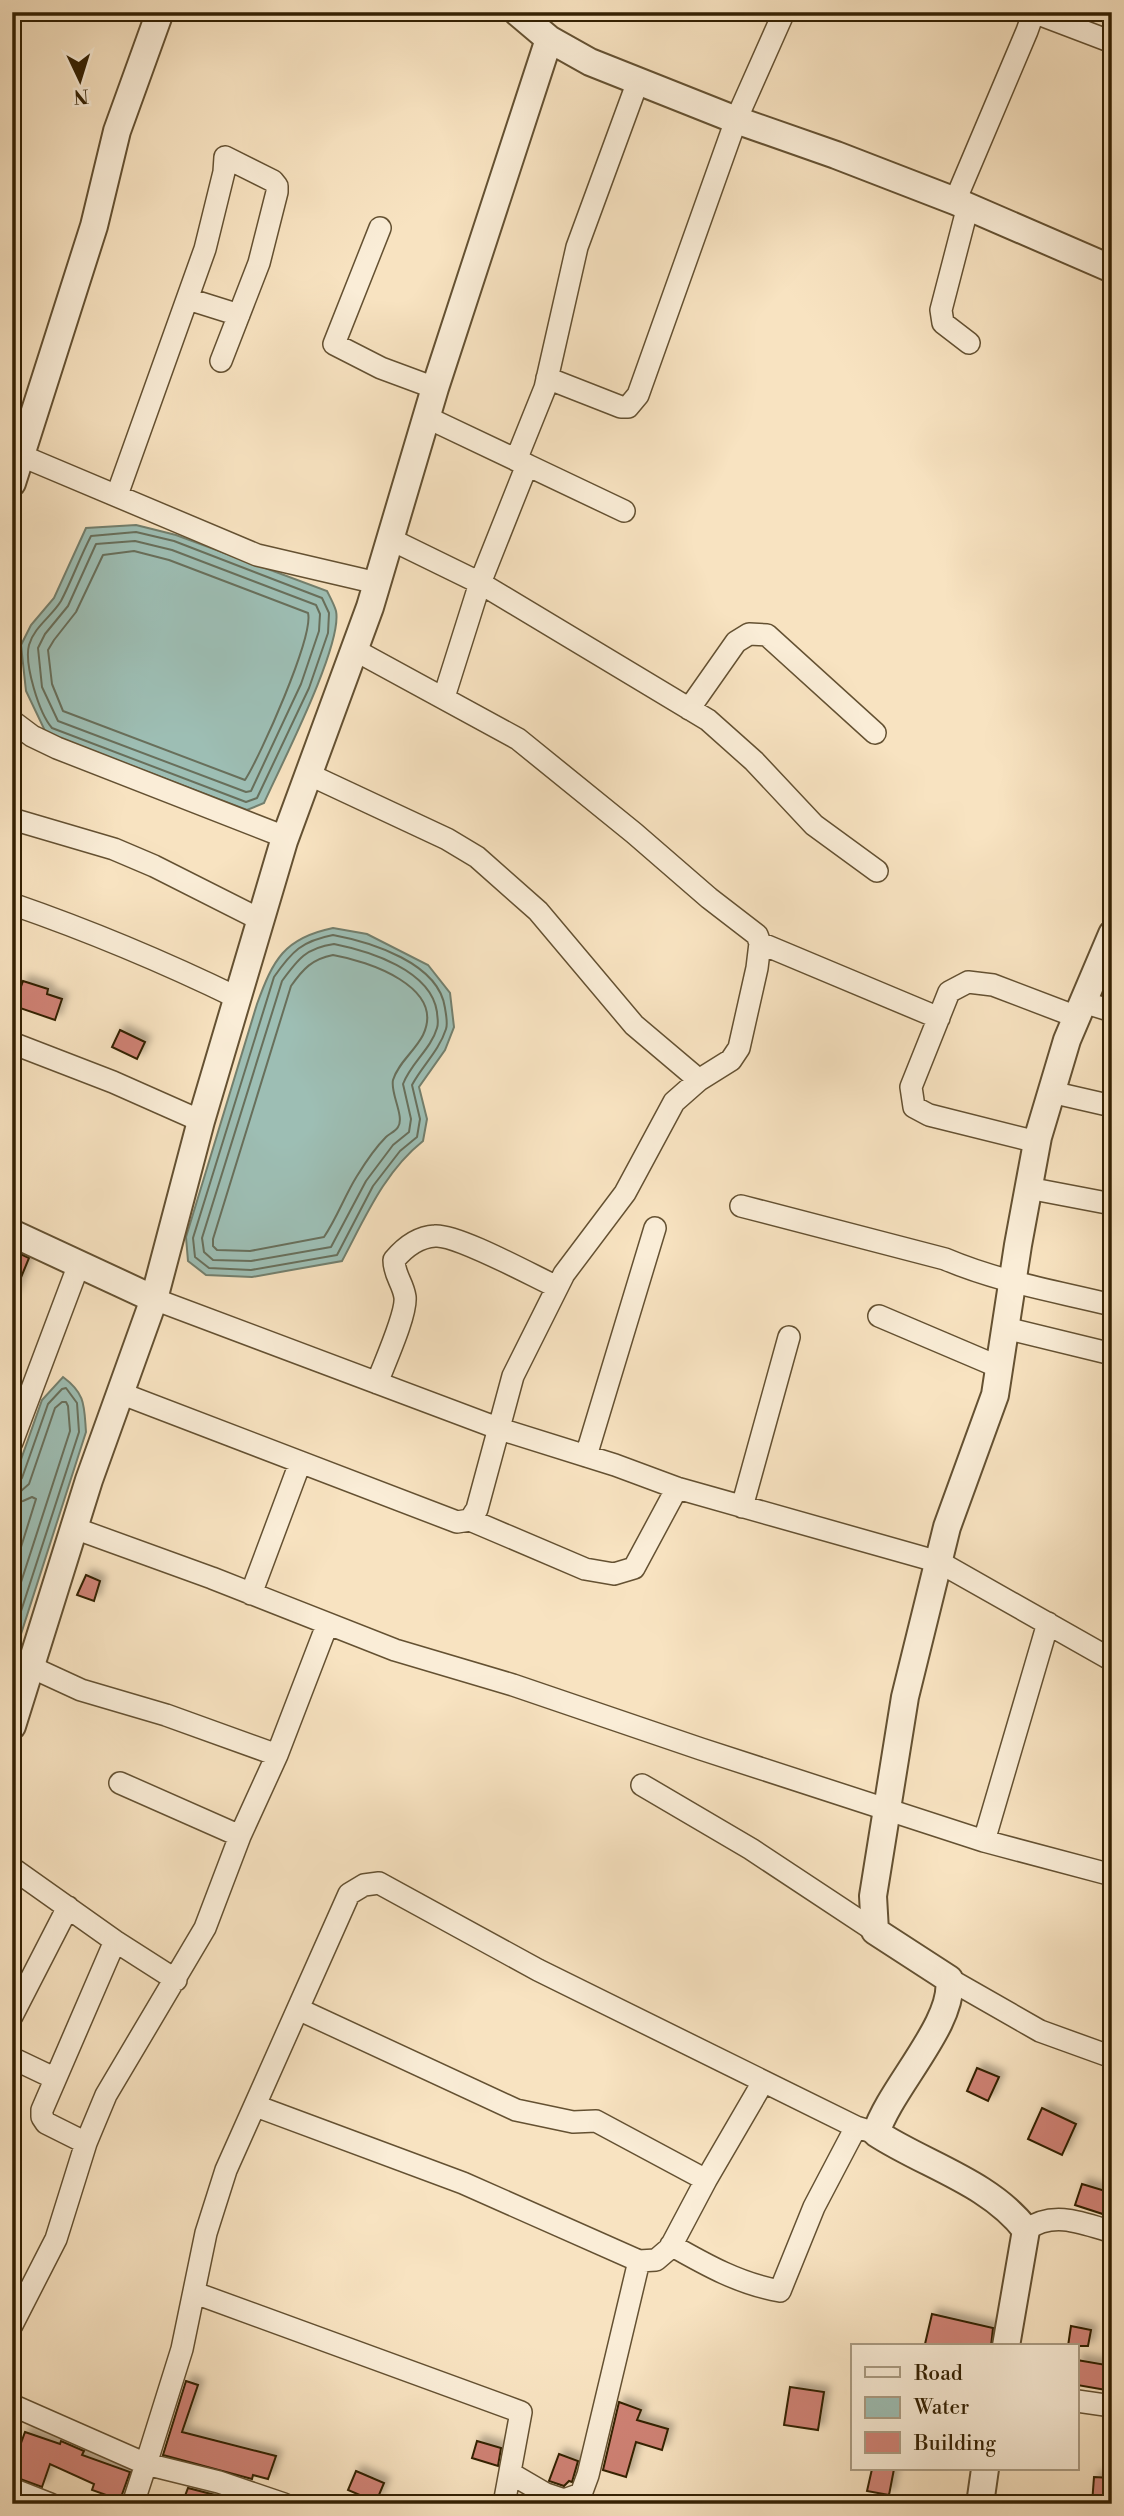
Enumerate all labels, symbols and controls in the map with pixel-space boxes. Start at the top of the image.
north arrow [46,46,116,116]
text: N [73,83,89,108]
legend [851,2344,1078,2470]
text: Road [914,2361,963,2387]
text: Water [913,2395,969,2421]
text: Building [913,2431,996,2457]

